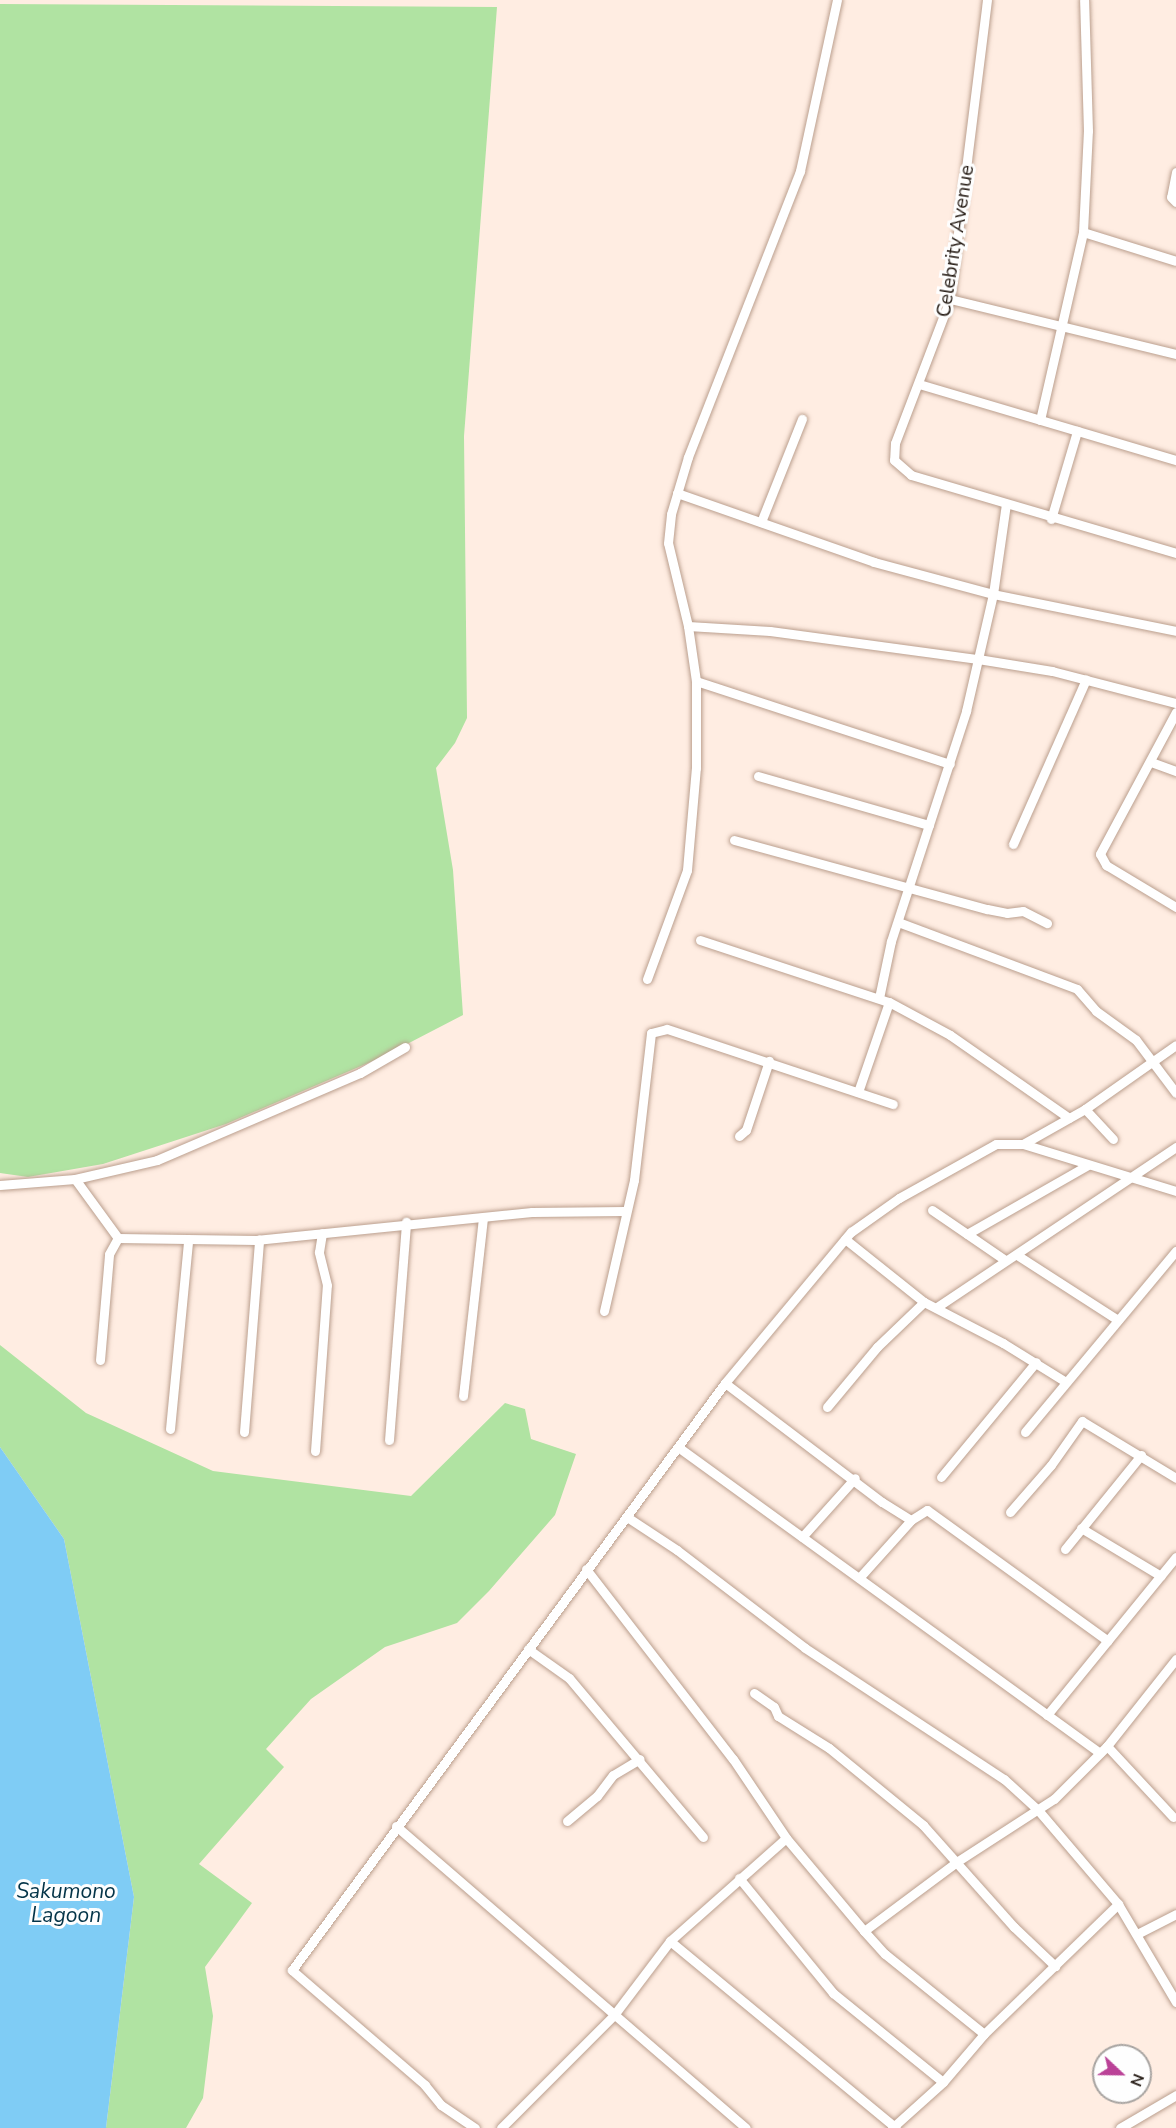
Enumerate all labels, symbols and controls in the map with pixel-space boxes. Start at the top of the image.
street label: Celebrity Avenue [931,163,979,319]
water label: Sakumono Lagoon [16,1878,116,1928]
north arrow [1092,2044,1152,2104]
text: N [1124,2070,1149,2090]

